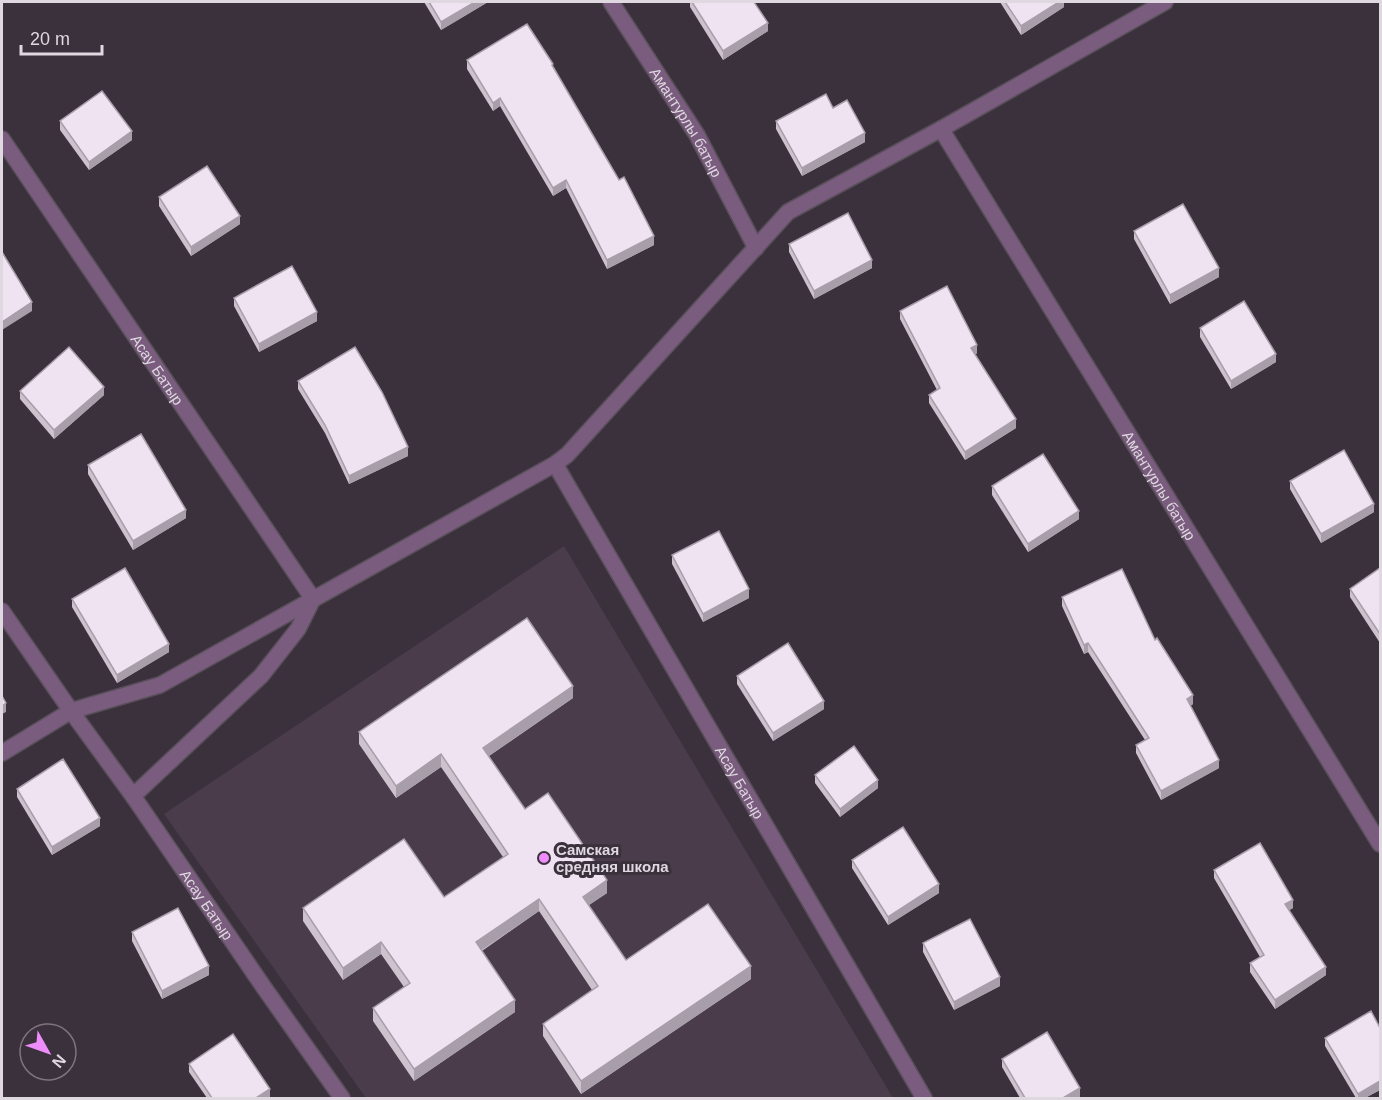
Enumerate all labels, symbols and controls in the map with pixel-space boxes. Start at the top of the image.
scale bar [21,18,102,56]
text: 20 m [30,29,70,49]
street label: Амантурлы батыр [647,64,726,180]
street label: Асау Батыр [128,331,187,408]
street label: Амантурлы батыр [1120,427,1200,543]
street label: Асау Батыр [712,743,768,821]
place label: Самская средняя школа [556,841,669,875]
marker: Самская средняя школа [537,851,551,865]
street label: Асау Батыр [177,866,237,943]
north arrow [18,1022,78,1082]
text: N [49,1051,69,1071]

